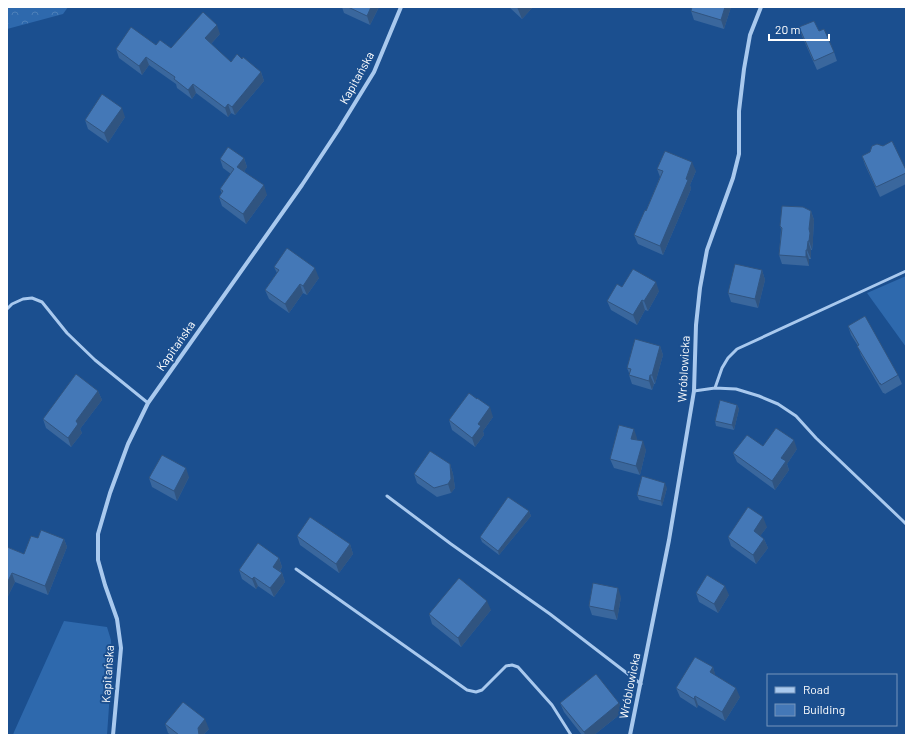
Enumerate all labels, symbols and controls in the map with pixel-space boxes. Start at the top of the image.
scale bar [769,16,829,42]
text: 20 m [775,22,801,36]
street label: Kapitańska [336,49,376,106]
street label: Kapitańska [153,318,198,373]
street label: Wróblowicka [674,335,692,403]
street label: Kapitańska [98,645,116,703]
street label: Wróblowicka [616,652,642,720]
legend [767,674,897,726]
text: Road [803,682,830,696]
text: Building [803,702,845,716]

